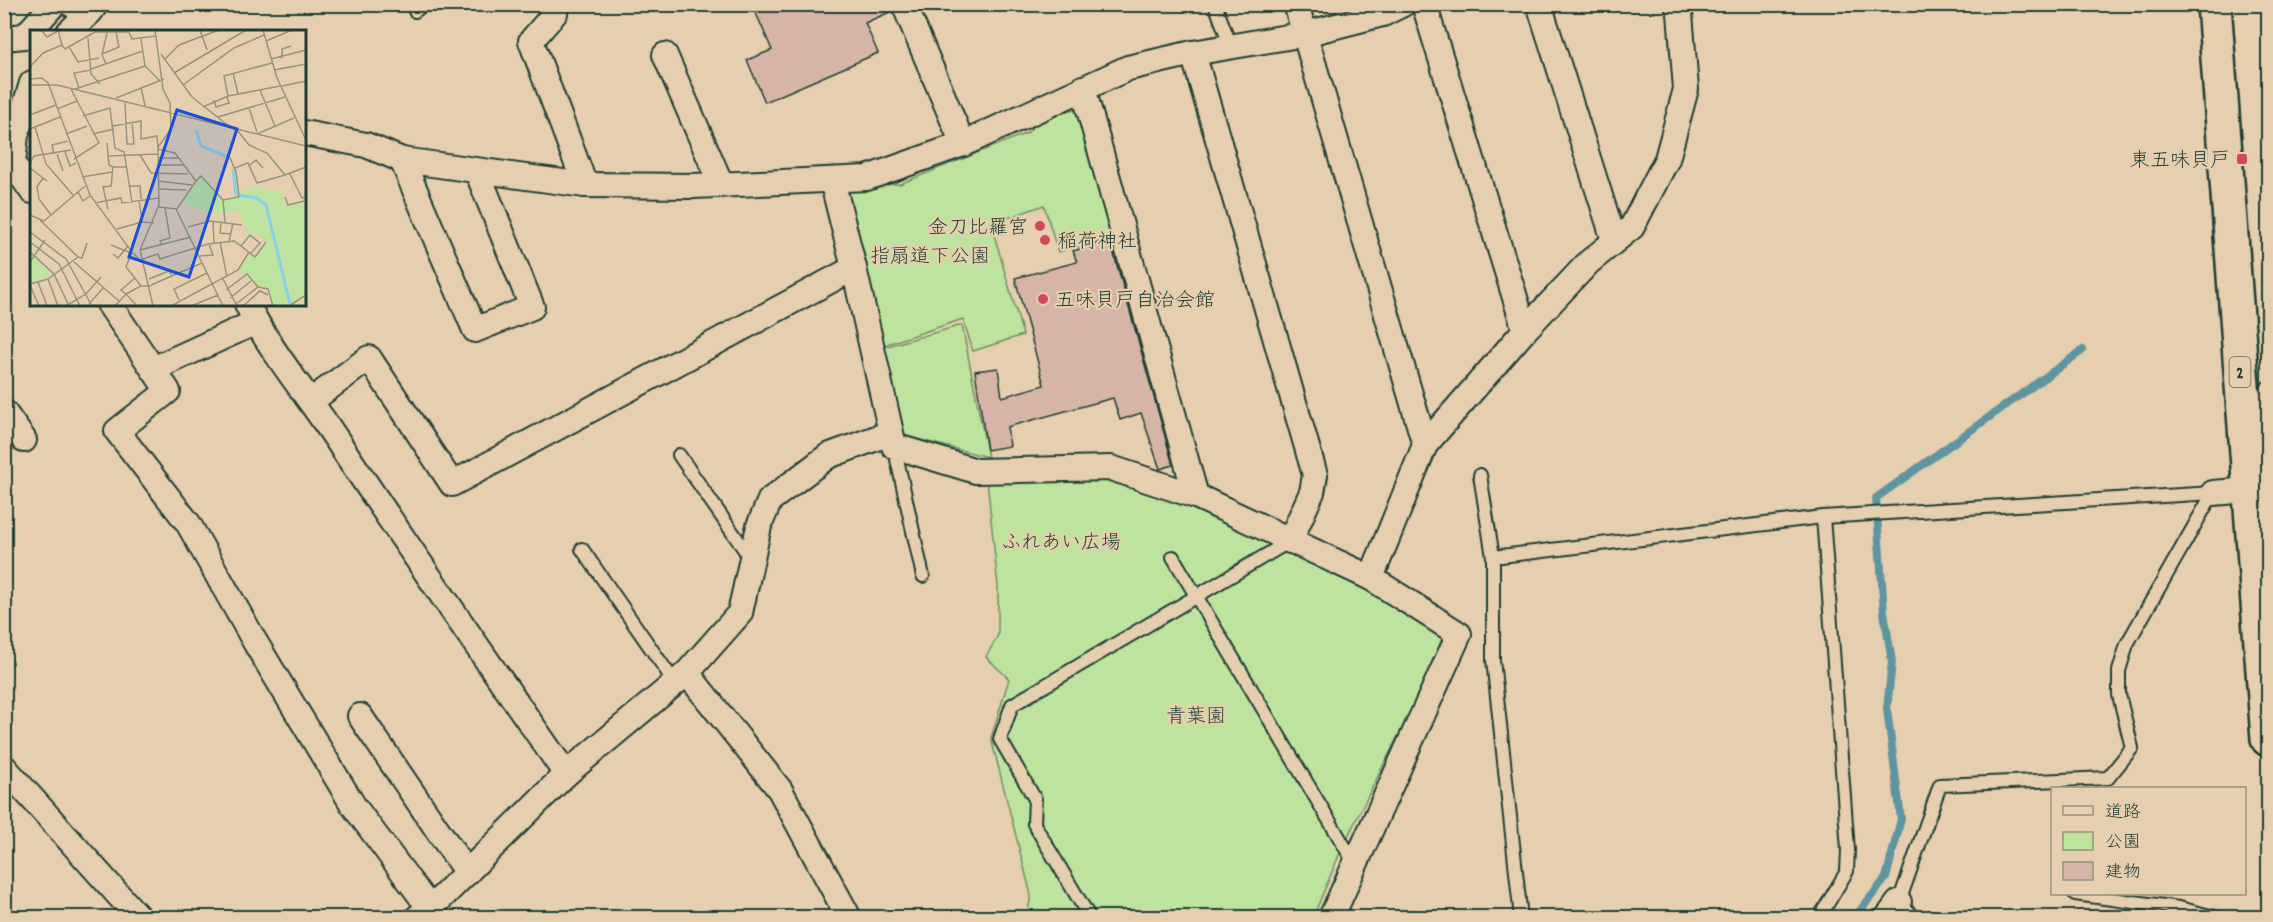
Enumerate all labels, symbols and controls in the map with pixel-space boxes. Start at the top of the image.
inset map [30,30,306,306]
place label: 東五味貝戸 [2130,148,2230,176]
marker: 東五味貝戸 [2235,152,2249,166]
place label: 金刀比羅宮 [928,215,1028,243]
marker: 金刀比羅宮 [1033,219,1047,233]
place label: 稲荷神社 [1057,229,1137,257]
marker: 稲荷神社 [1038,233,1052,247]
park label: 指扇道下公園 [870,244,990,272]
place label: 五味貝戸自治会館 [1055,288,1215,316]
marker: 五味貝戸自治会館 [1036,292,1050,306]
road number: 2 [2230,357,2250,387]
park label: ふれあい広場 [1001,530,1121,558]
park label: 青葉園 [1166,704,1226,732]
legend [2051,787,2246,895]
text: 道路 [2105,801,2141,826]
text: 公園 [2105,831,2141,856]
text: 建物 [2105,861,2141,886]

